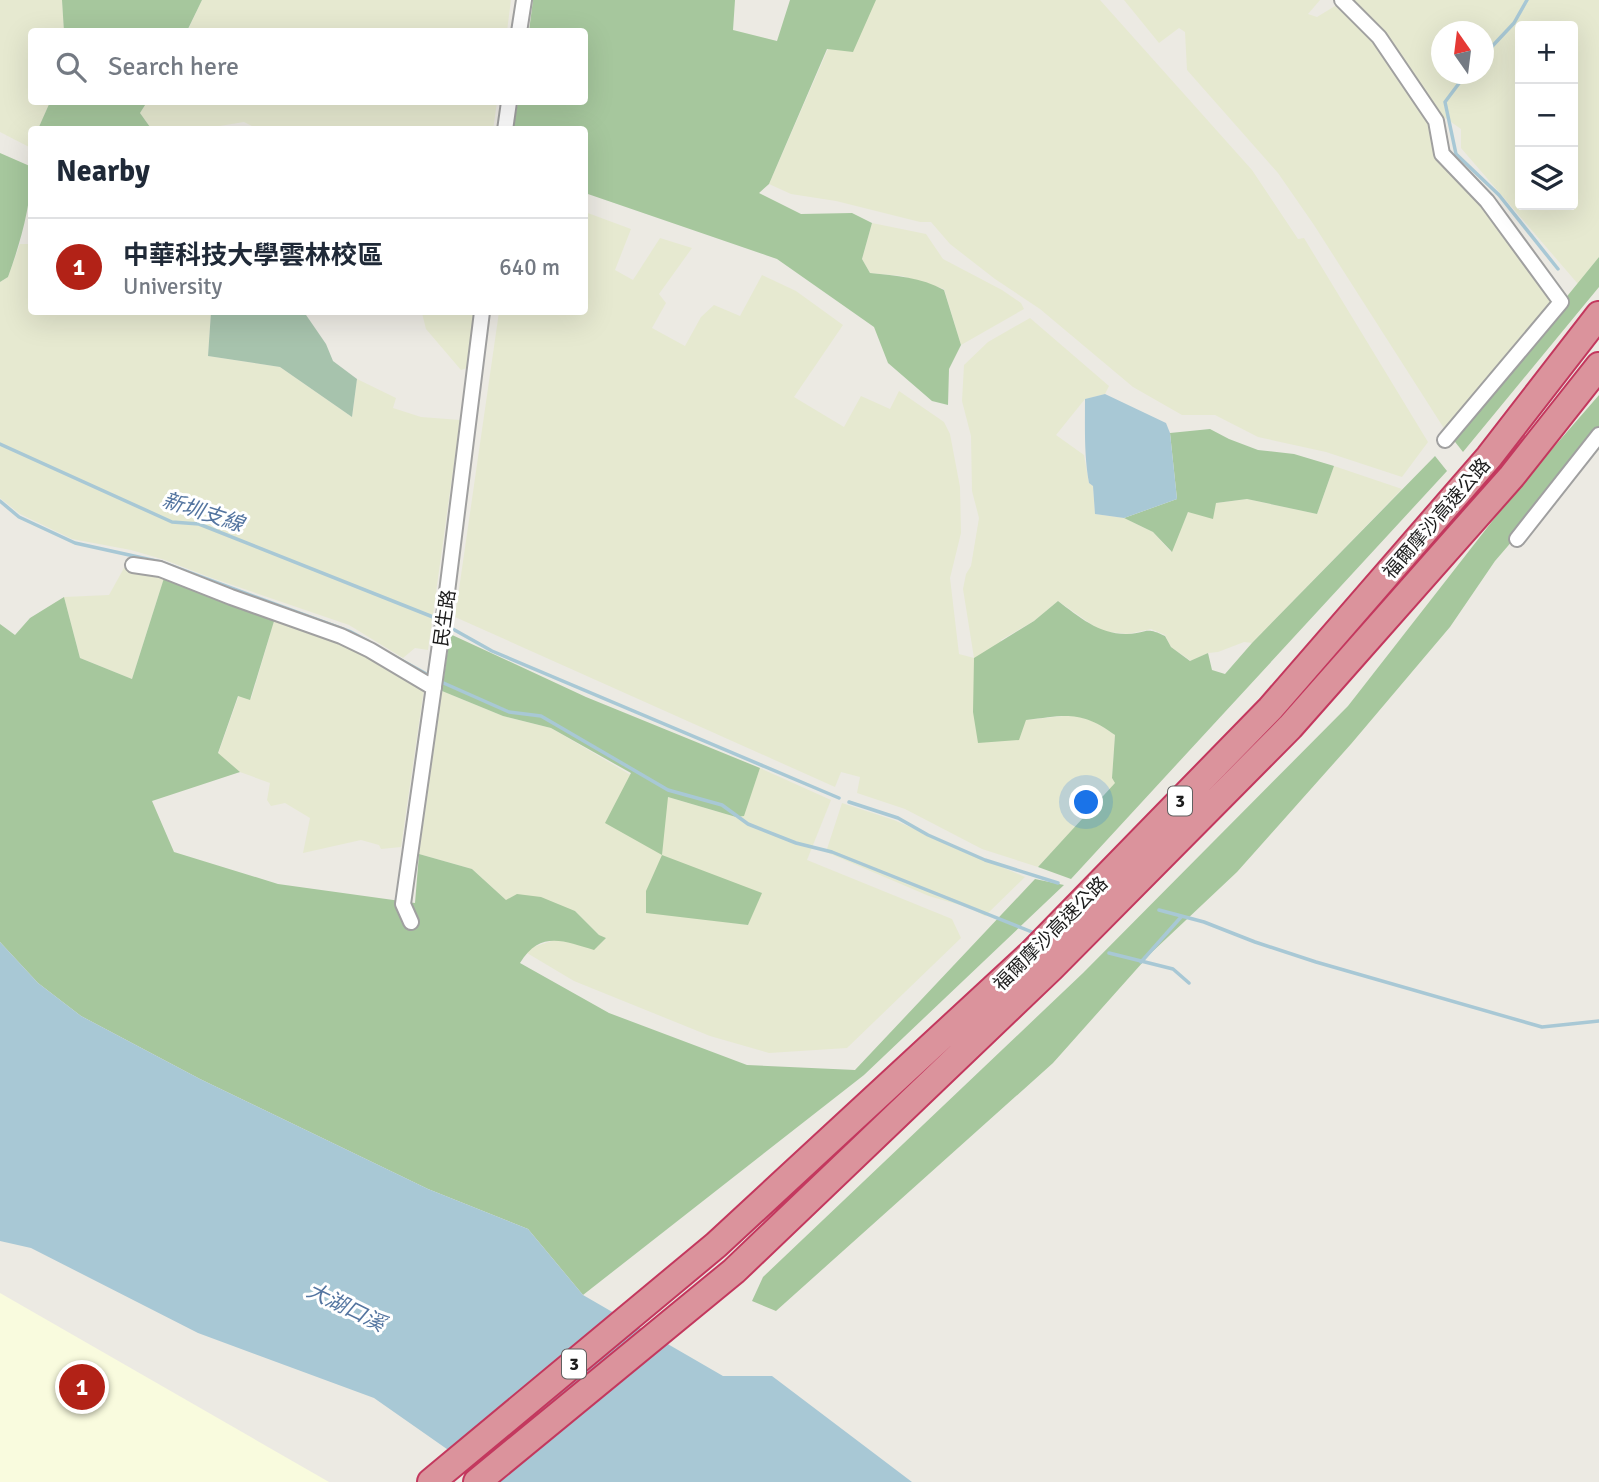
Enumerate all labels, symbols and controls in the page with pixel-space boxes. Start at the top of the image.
north arrow [1431,21,1494,84]
map controls [1515,21,1578,210]
button: + [1515,21,1578,84]
search box [28,28,588,105]
icon: search [52,48,90,86]
text: Search here [108,51,239,83]
button: − [1515,84,1578,147]
button: layers [1515,147,1578,210]
text: Nearby [56,153,150,190]
text: 中華科技大學雲林校區 [123,240,383,272]
text: 1 [73,253,85,282]
text: 640 m [499,253,560,282]
text: University [123,272,222,301]
street label: 福爾摩沙高速公路 [1378,453,1496,584]
water label: 新圳支線 [159,487,249,538]
street label: 民生路 [429,588,461,648]
your location [1069,785,1103,819]
road number: 3 [1168,786,1192,816]
street label: 福爾摩沙高速公路 [988,871,1113,996]
water label: 大湖口溪 [303,1277,392,1338]
road number: 3 [562,1350,586,1378]
pin: 1 [59,1361,105,1413]

